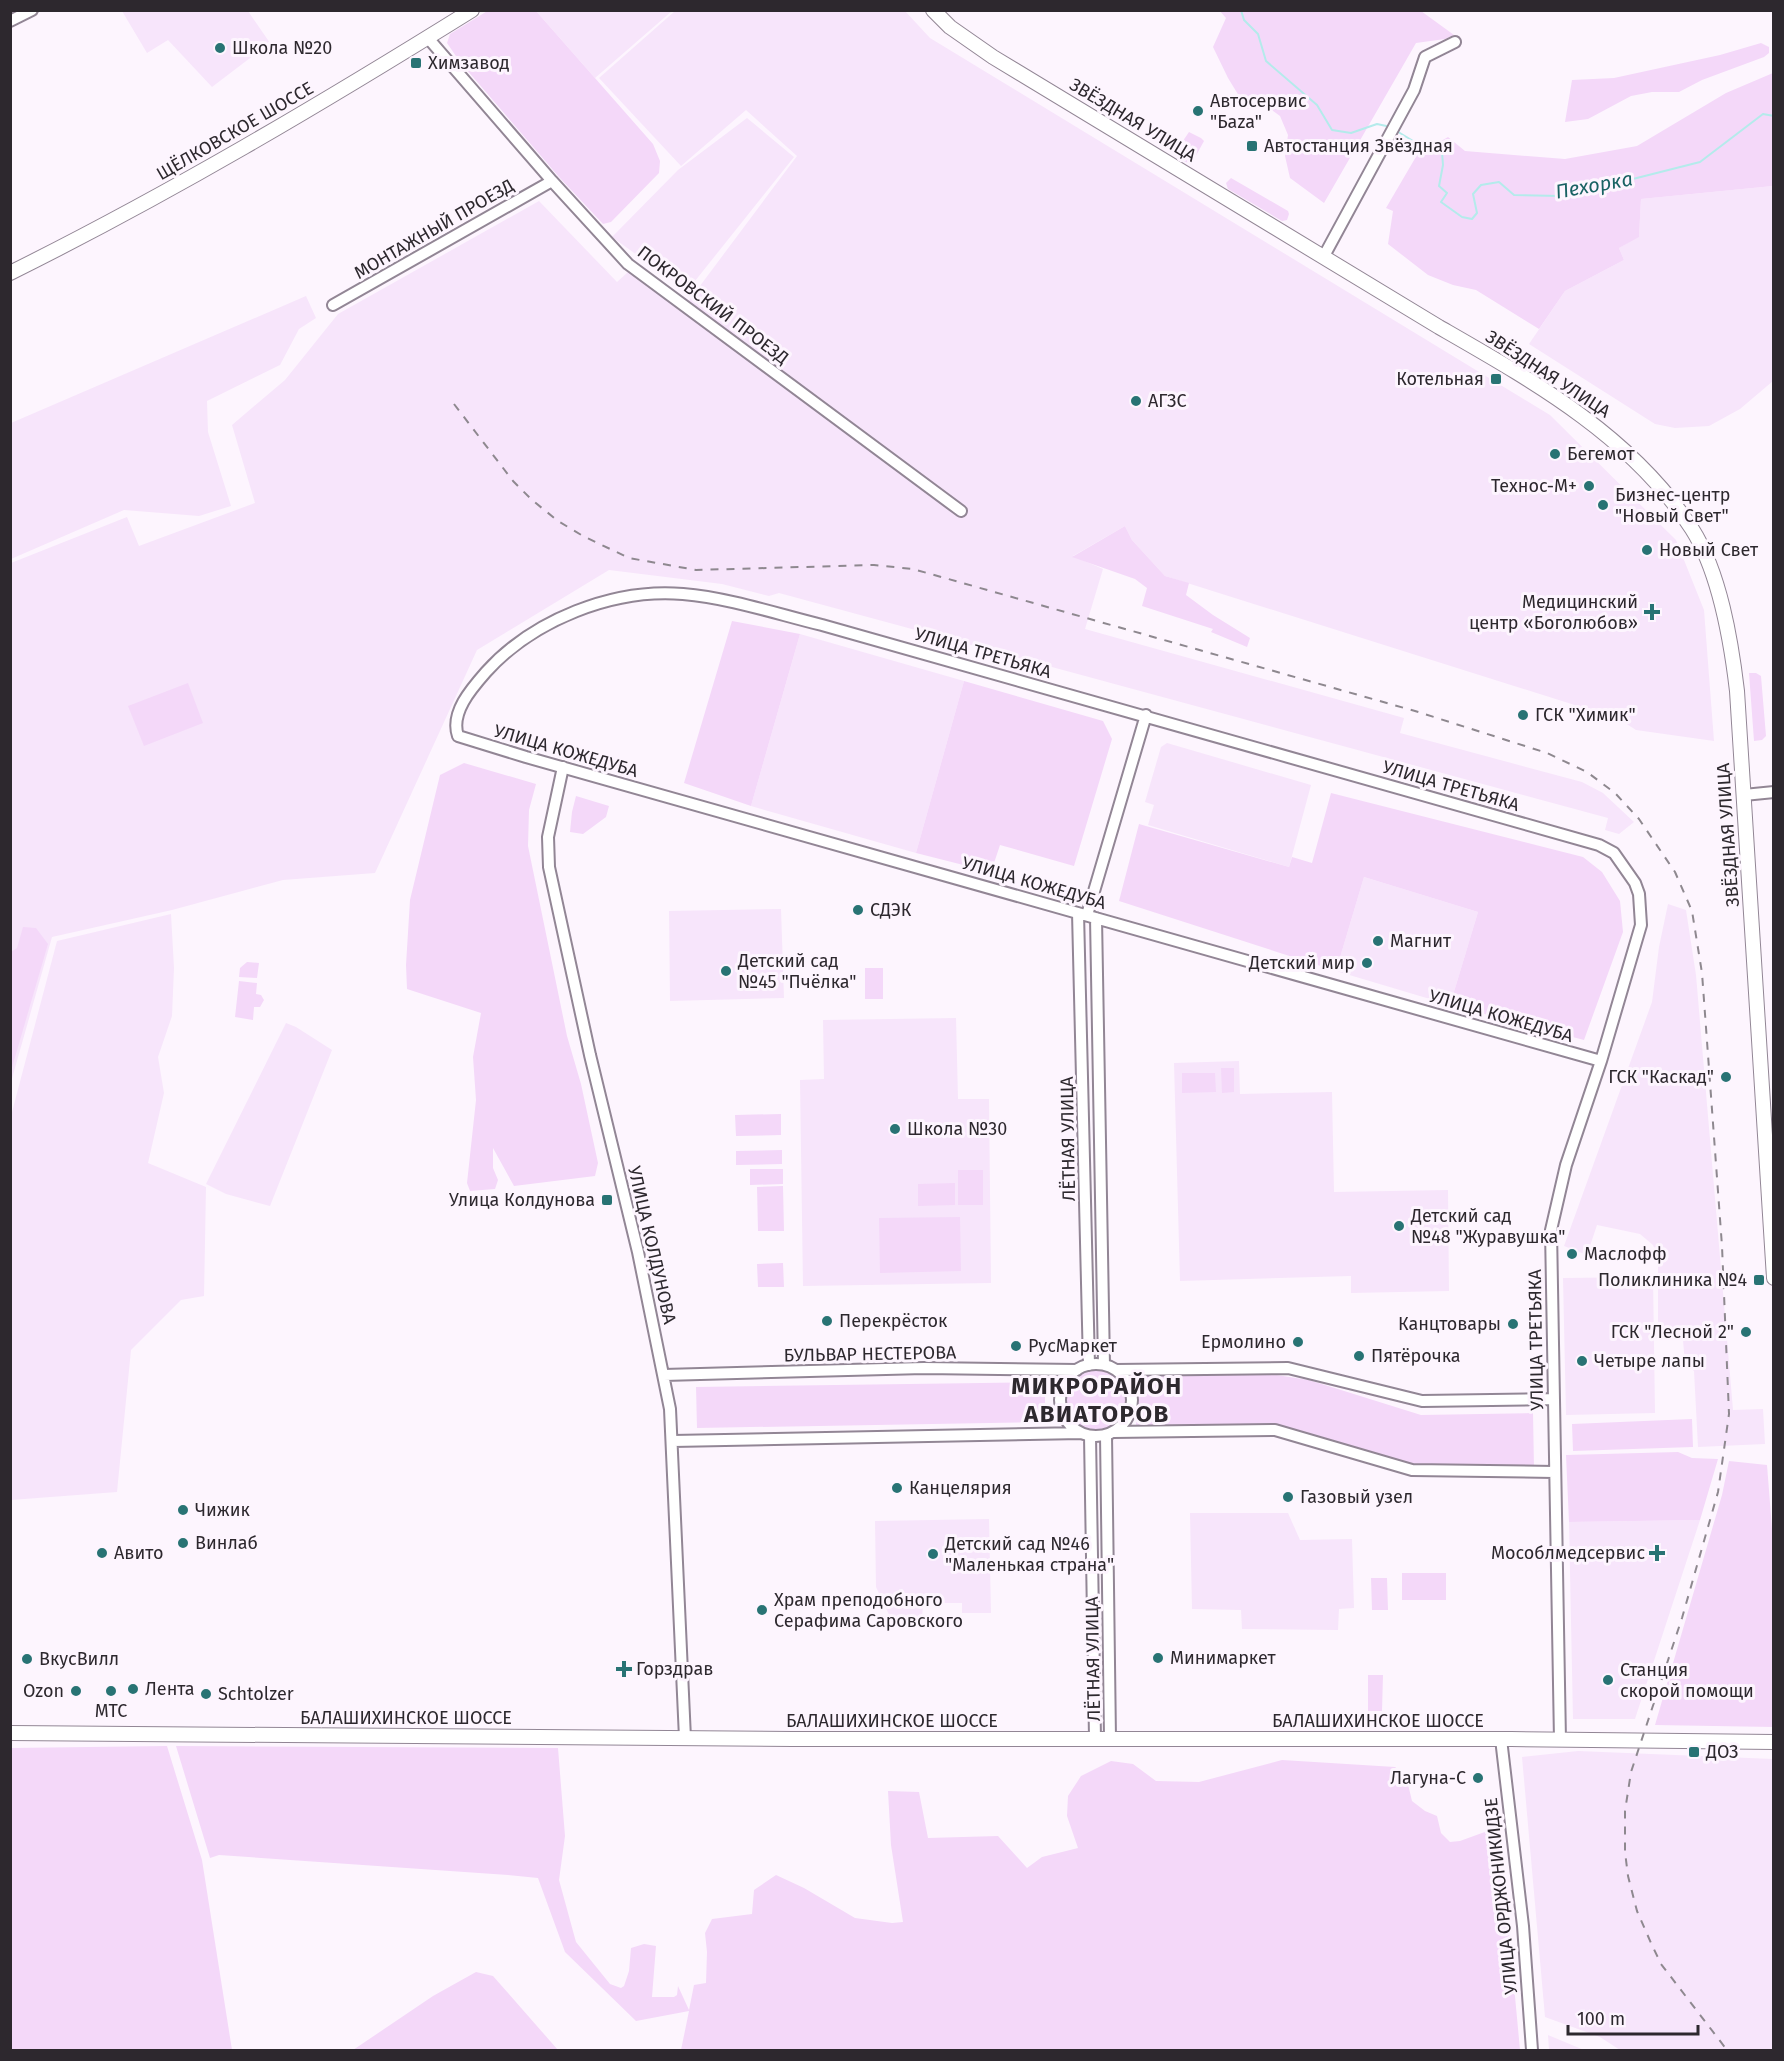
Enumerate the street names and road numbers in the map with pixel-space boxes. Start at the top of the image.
street label: ЗВЁЗДНАЯ УЛИЦА [1066,73,1201,167]
street label: ЩЁЛКОВСКОЕ ШОССЕ [153,77,317,185]
street label: МОНТАЖНЫЙ ПРОЕЗД [350,174,518,284]
street label: ПОКРОВСКИЙ ПРОЕЗД [633,241,793,369]
street label: ЗВЁЗДНАЯ УЛИЦА [1482,326,1615,423]
street label: УЛИЦА ТРЕТЬЯКА [912,623,1055,683]
street label: УЛИЦА КОЖЕДУБА [491,720,641,782]
street label: УЛИЦА ТРЕТЬЯКА [1380,756,1523,816]
street label: ЗВЁЗДНАЯ УЛИЦА [1712,762,1744,908]
street label: УЛИЦА КОЖЕДУБА [959,852,1109,914]
street label: УЛИЦА КОЖЕДУБА [1426,985,1576,1047]
street label: ЛЁТНАЯ УЛИЦА [1056,1076,1080,1202]
street label: УЛИЦА КОЛДУНОВА [623,1164,681,1327]
street label: УЛИЦА ТРЕТЬЯКА [1524,1269,1548,1411]
street label: БУЛЬВАР НЕСТЕРОВА [784,1341,957,1367]
street label: ЛЁТНАЯ УЛИЦА [1081,1596,1105,1722]
street label: БАЛАШИХИНСКОЕ ШОССЕ [300,1707,512,1729]
street label: БАЛАШИХИНСКОЕ ШОССЕ [786,1710,998,1732]
street label: БАЛАШИХИНСКОЕ ШОССЕ [1272,1710,1484,1732]
street label: УЛИЦА ОРДЖОНИКИДЗЕ [1480,1796,1522,1996]

